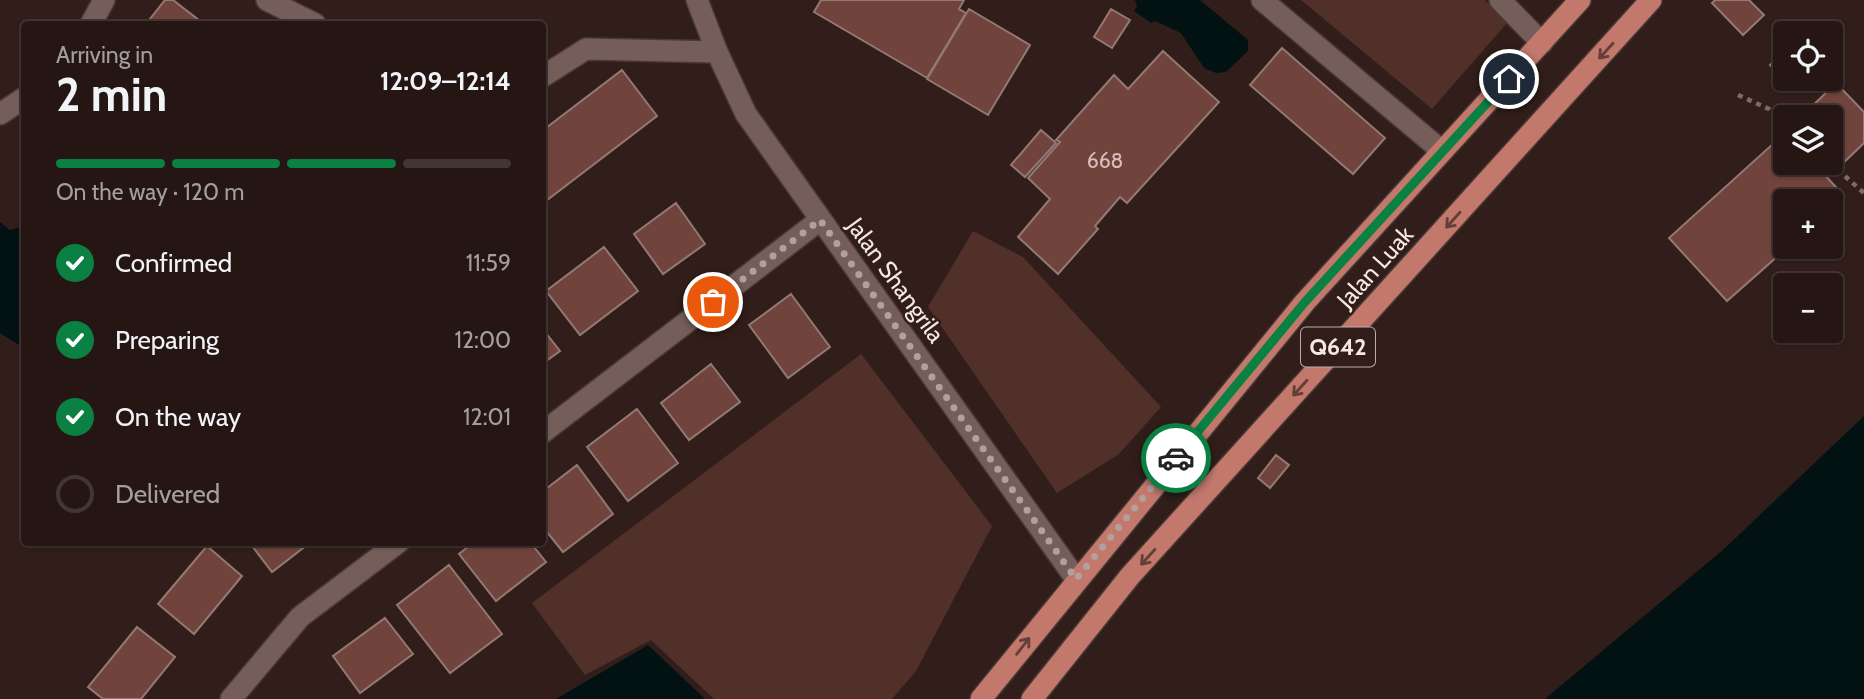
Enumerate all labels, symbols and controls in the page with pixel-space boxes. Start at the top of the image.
map controls [1773,21,1843,343]
button: locate [1773,21,1843,91]
text: Arriving in [56,41,153,69]
one-way arrow [1597,42,1614,59]
pin [1479,49,1539,109]
icon: home [1490,60,1528,98]
text: 12:09–12:14 [380,65,511,97]
text: 2 min [56,67,167,123]
button: layers [1773,105,1843,175]
house number: 668 [1087,148,1123,173]
text: On the way · 120 m [56,178,244,206]
button: + [1773,189,1843,259]
one-way arrow [1445,210,1461,228]
street label: Jalan Shangrila [840,211,951,348]
street label: Jalan Luak [1330,220,1419,315]
icon: check [56,244,94,282]
text: Confirmed [115,247,232,279]
text: 11:59 [466,249,511,277]
pin [683,272,743,332]
button: − [1773,273,1843,343]
icon: bag [694,283,732,321]
icon: check [56,321,94,359]
text: Preparing [115,324,219,356]
text: 12:00 [455,326,511,354]
road number: Q642 [1301,328,1375,366]
one-way arrow [1292,379,1309,396]
icon: check [56,398,94,436]
text: On the way [115,401,241,433]
text: 12:01 [463,403,511,431]
courier [1141,423,1211,493]
icon: car [1157,439,1195,477]
text: Delivered [115,478,220,510]
one-way arrow [1140,548,1156,566]
one-way arrow [1016,637,1031,655]

